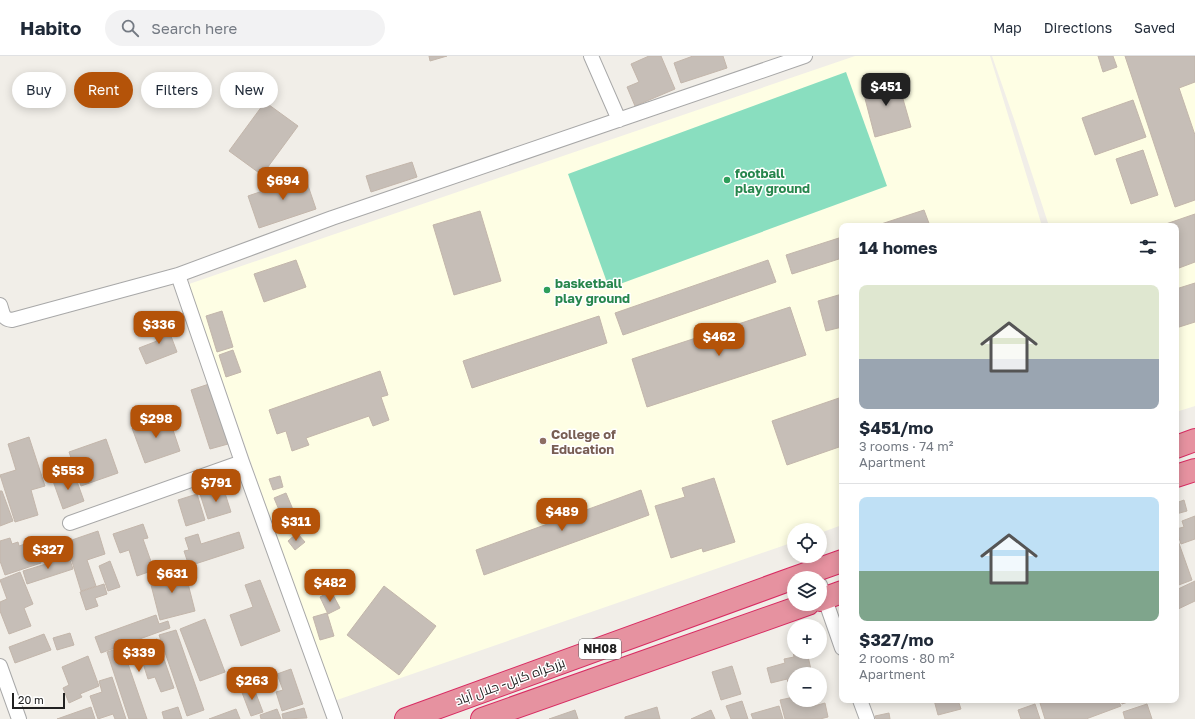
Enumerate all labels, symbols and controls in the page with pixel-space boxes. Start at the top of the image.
search box [105,10,385,46]
text: Habito [20,16,81,39]
icon: search [119,17,141,39]
text: Search here [151,19,237,37]
text: Map [993,19,1022,36]
text: Directions [1044,19,1112,36]
text: Saved [1134,19,1175,36]
chip: Buy [12,72,66,108]
chip: Rent [74,72,133,108]
chip: Filters [141,72,212,108]
chip: New [220,72,278,108]
pin: $451 [862,73,910,107]
text: $451 [870,78,902,94]
place label: football play ground [735,165,810,196]
pin: $694 [259,167,307,201]
text: $694 [266,172,300,188]
marker: football play ground [722,175,732,185]
icon: filters [1137,236,1159,258]
text: 14 homes [859,237,938,258]
place label: basketball play ground [555,275,630,306]
marker: basketball play ground [542,285,552,295]
pin: $336 [135,311,183,345]
icon: home [973,311,1045,383]
text: $336 [143,316,175,332]
pin: $462 [695,323,743,357]
text: $462 [702,328,736,344]
pin: $298 [132,405,180,439]
text: $298 [139,410,173,426]
text: $451/mo [859,417,933,438]
place label: College of Education [551,426,616,457]
marker: College of Education [538,436,548,446]
text: 3 rooms · 74 m² [859,438,953,454]
text: Apartment [859,454,926,470]
pin: $553 [44,457,92,491]
text: $553 [52,462,84,478]
pin: $791 [192,469,240,503]
text: $791 [201,474,231,490]
pin: $489 [538,498,586,532]
text: $489 [545,503,579,519]
pin: $311 [272,508,320,542]
text: $311 [281,513,311,529]
map controls [787,523,827,707]
button: locate [787,523,827,563]
icon: home [973,523,1045,595]
pin: $327 [24,536,72,570]
text: $327 [32,541,64,557]
pin: $631 [148,560,196,594]
text: $631 [156,565,188,581]
pin: $482 [306,569,354,603]
button: layers [787,571,827,611]
text: $482 [313,574,347,590]
button: + [787,619,827,659]
text: $327/mo [859,629,934,650]
pin: $339 [115,639,163,673]
road number: NH08 [579,639,621,659]
text: $339 [123,644,155,660]
text: 2 rooms · 80 m² [859,650,955,666]
street label: بزرگراه کابل- جلال آباد [453,654,567,709]
text: Apartment [859,666,926,682]
pin: $263 [228,667,276,701]
button: − [787,667,827,707]
text: $263 [236,672,268,688]
scale bar [12,691,65,710]
text: 20 m [18,693,44,706]

